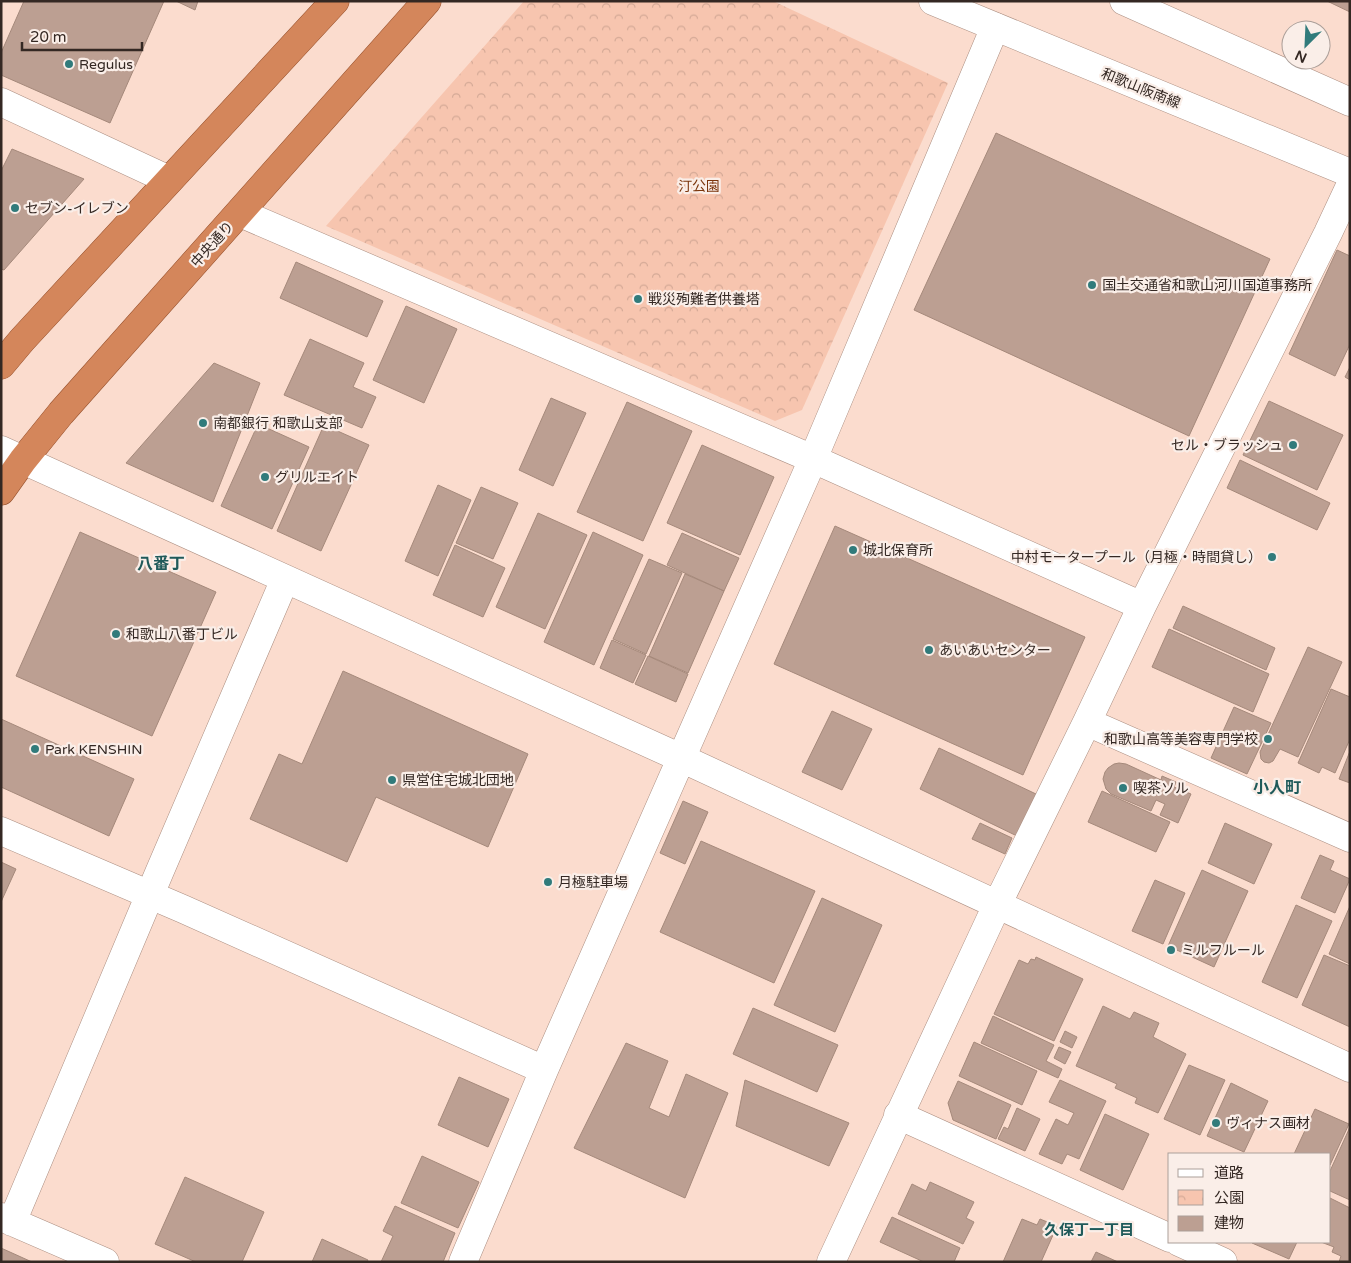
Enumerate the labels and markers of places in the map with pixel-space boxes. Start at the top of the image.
place label: Regulus [79,56,133,73]
marker: Regulus [63,58,75,70]
place label: セブン-イレブン [25,200,129,217]
marker: セブン-イレブン [9,202,21,214]
place label: 国土交通省和歌山河川国道事務所 [1102,277,1312,294]
marker: 国土交通省和歌山河川国道事務所 [1086,279,1098,291]
place label: 戦災殉難者供養塔 [648,291,760,308]
marker: 戦災殉難者供養塔 [632,293,644,305]
place label: 南都銀行 和歌山支部 [213,415,343,432]
marker: 南都銀行 和歌山支部 [197,417,209,429]
place label: セル・ブラッシュ [1171,437,1283,454]
marker: セル・ブラッシュ [1287,439,1299,451]
place label: グリルエイト [275,469,359,486]
marker: グリルエイト [259,471,271,483]
place label: 城北保育所 [863,542,933,559]
marker: 城北保育所 [847,544,859,556]
place label: 中村モータープール（月極・時間貸し） [1011,549,1262,566]
marker: 中村モータープール（月極・時間貸し） [1266,551,1278,563]
place label: 和歌山八番丁ビル [126,626,238,643]
marker: 和歌山八番丁ビル [110,628,122,640]
place label: あいあいセンター [939,642,1051,659]
marker: あいあいセンター [923,644,935,656]
place label: 和歌山高等美容専門学校 [1104,731,1258,748]
marker: 和歌山高等美容専門学校 [1262,733,1274,745]
place label: Park KENSHIN [45,741,143,758]
marker: Park KENSHIN [29,743,41,755]
place label: 県営住宅城北団地 [402,772,514,789]
marker: 県営住宅城北団地 [386,774,398,786]
place label: 喫茶ソル [1133,780,1189,797]
marker: 喫茶ソル [1117,782,1129,794]
place label: 月極駐車場 [558,874,628,891]
marker: 月極駐車場 [542,876,554,888]
place label: ミルフルール [1181,942,1265,959]
marker: ミルフルール [1165,944,1177,956]
place label: ヴィナス画材 [1226,1115,1310,1132]
marker: ヴィナス画材 [1210,1117,1222,1129]

